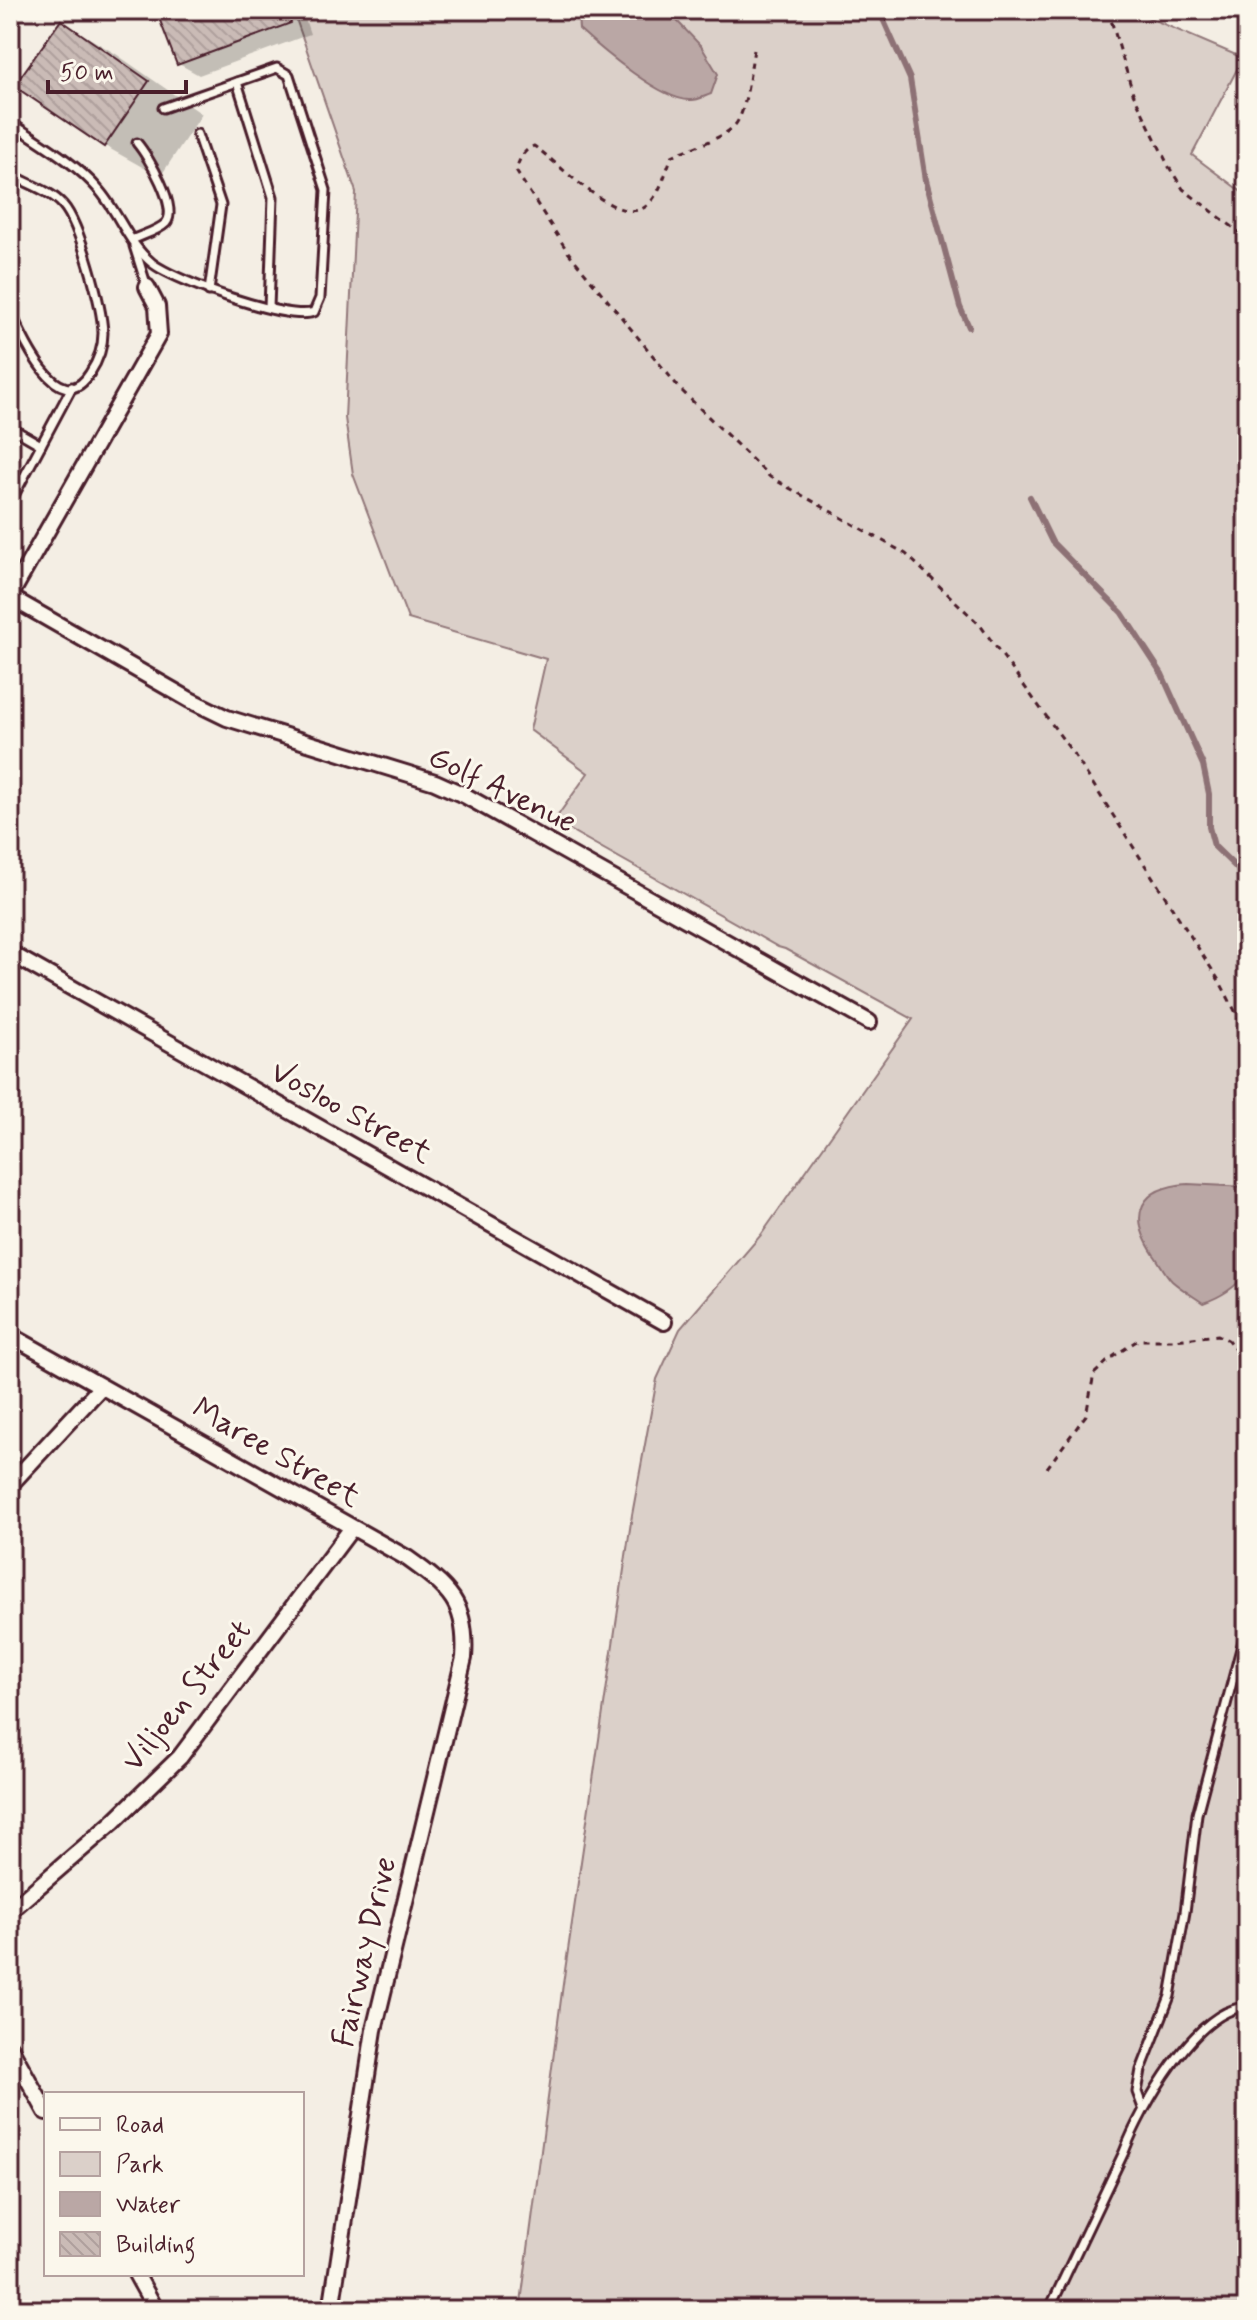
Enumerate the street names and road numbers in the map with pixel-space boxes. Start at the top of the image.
street label: Golf Avenue [421,736,583,844]
street label: Vosloo Street [263,1051,439,1175]
street label: Maree Street [184,1388,368,1518]
street label: Viljoen Street [113,1611,261,1781]
street label: Fairway Drive [323,1853,407,2051]

